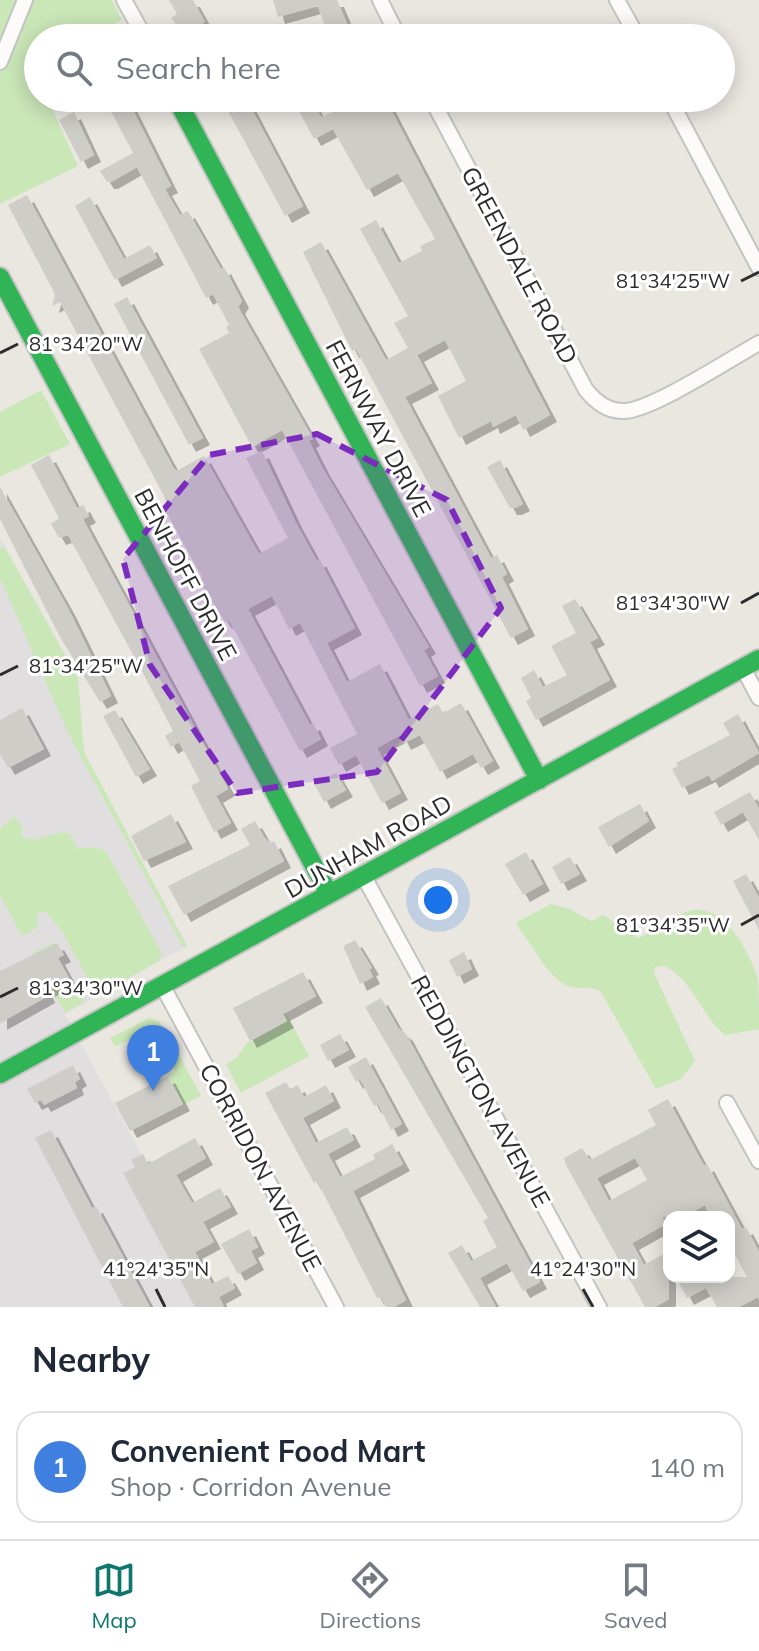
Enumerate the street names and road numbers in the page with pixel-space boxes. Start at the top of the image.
street label: GREENDALE ROAD [455,161,585,369]
street label: FERNWAY DRIVE [320,334,438,522]
street label: BENHOFF DRIVE [128,483,244,665]
street label: DUNHAM ROAD [279,788,457,904]
street label: REDDINGTON AVENUE [405,970,557,1212]
street label: CORRIDON AVENUE [193,1058,329,1276]

